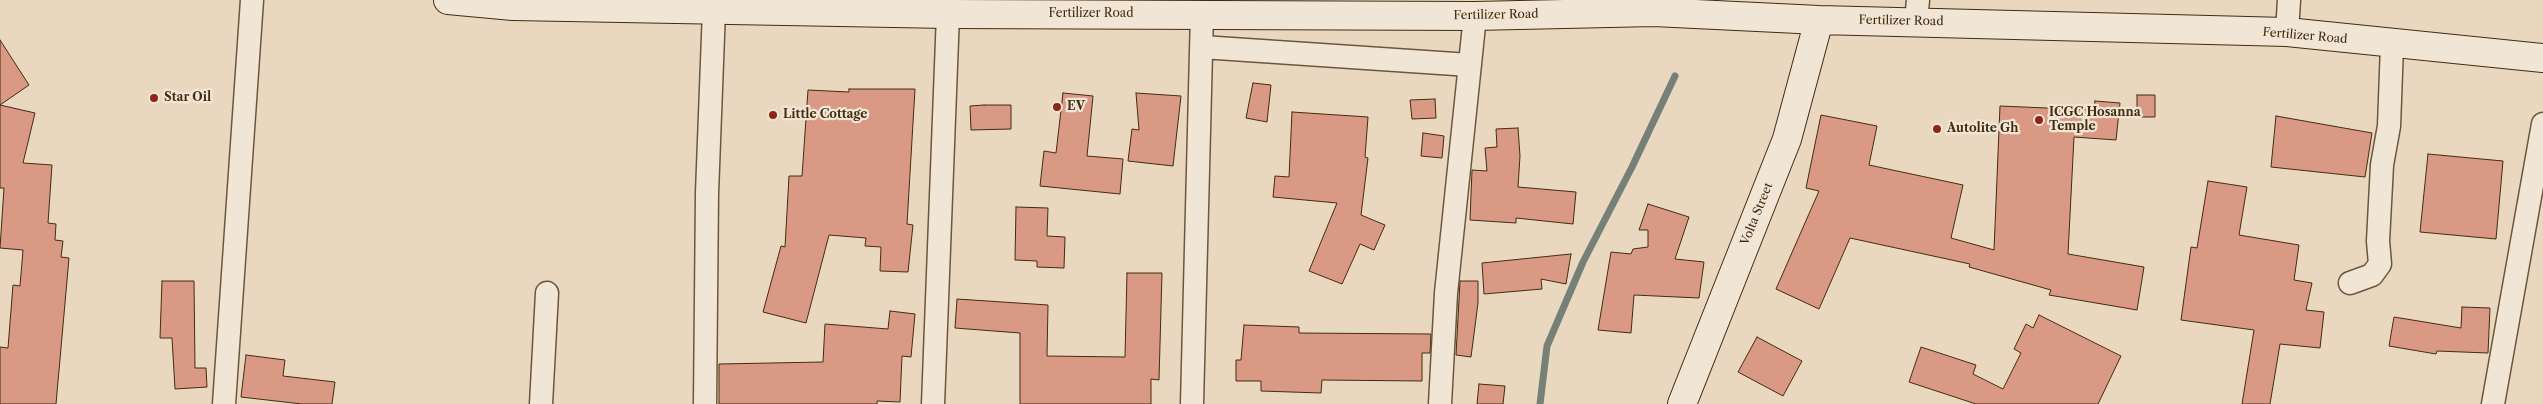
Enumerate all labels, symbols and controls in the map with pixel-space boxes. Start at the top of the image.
street label: Fertilizer Road [1048,7,1134,21]
street label: Fertilizer Road [1453,7,1539,23]
street label: Fertilizer Road [1858,13,1944,29]
street label: Fertilizer Road [2262,25,2348,47]
place label: Star Oil [164,91,211,105]
marker: Star Oil [148,92,160,104]
place label: EV [1067,100,1085,114]
marker: EV [1051,101,1063,113]
place label: ICGC Hosanna Temple [2049,106,2141,134]
place label: Little Cottage [783,108,868,122]
marker: Little Cottage [767,109,779,121]
marker: ICGC Hosanna Temple [2033,114,2045,126]
place label: Autolite Gh [1947,122,2018,136]
marker: Autolite Gh [1931,123,1943,135]
street label: Volta Street [1738,181,1776,247]

